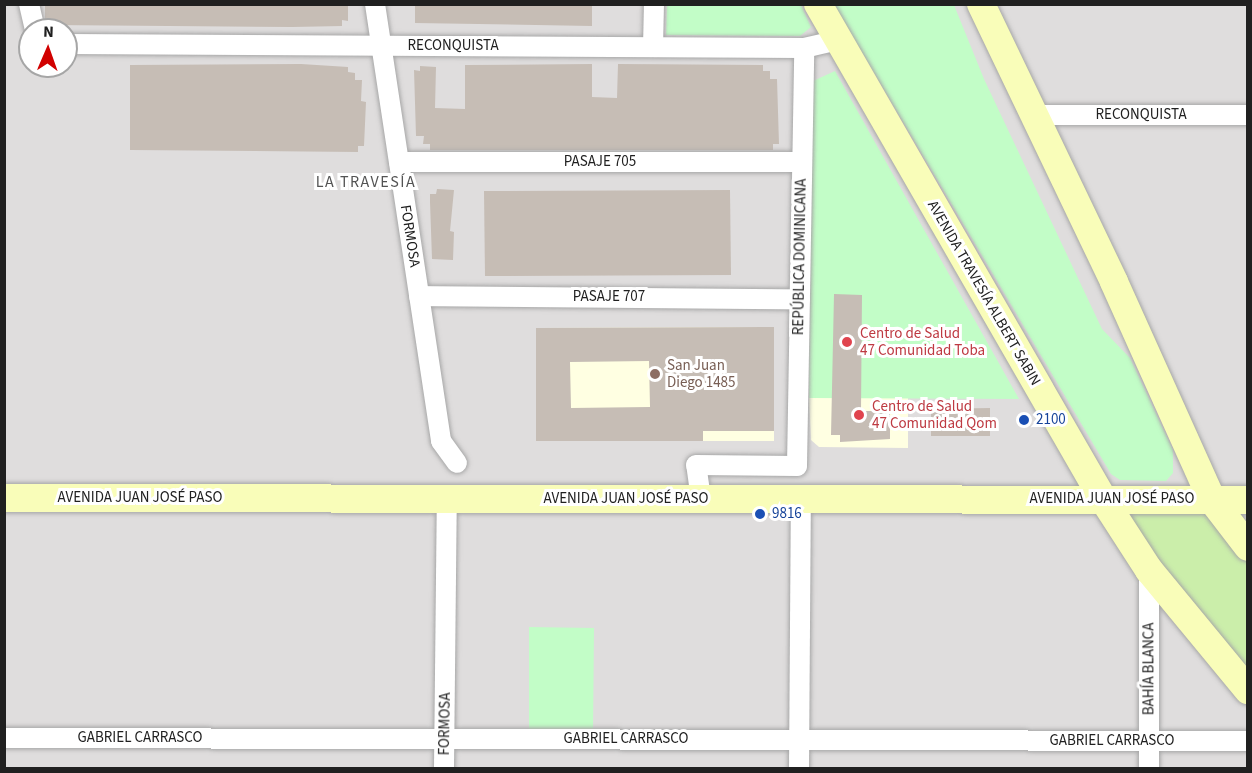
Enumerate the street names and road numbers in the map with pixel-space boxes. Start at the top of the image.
street label: RECONQUISTA [407,37,499,55]
street label: RECONQUISTA [1095,106,1187,124]
street label: PASAJE 705 [564,153,636,171]
street label: REPÚBLICA DOMINICANA [790,179,810,335]
street label: AVENIDA TRAVESÍA ALBERT SABIN [924,197,1044,389]
street label: FORMOSA [396,204,424,268]
street label: PASAJE 707 [573,288,645,306]
street label: AVENIDA JUAN JOSÉ PASO [58,489,222,507]
street label: AVENIDA JUAN JOSÉ PASO [544,490,708,508]
street label: AVENIDA JUAN JOSÉ PASO [1030,490,1194,508]
street label: BAHÍA BLANCA [1140,623,1158,715]
street label: FORMOSA [435,692,455,756]
street label: GABRIEL CARRASCO [78,729,202,747]
street label: GABRIEL CARRASCO [564,730,688,748]
street label: GABRIEL CARRASCO [1050,732,1174,750]

